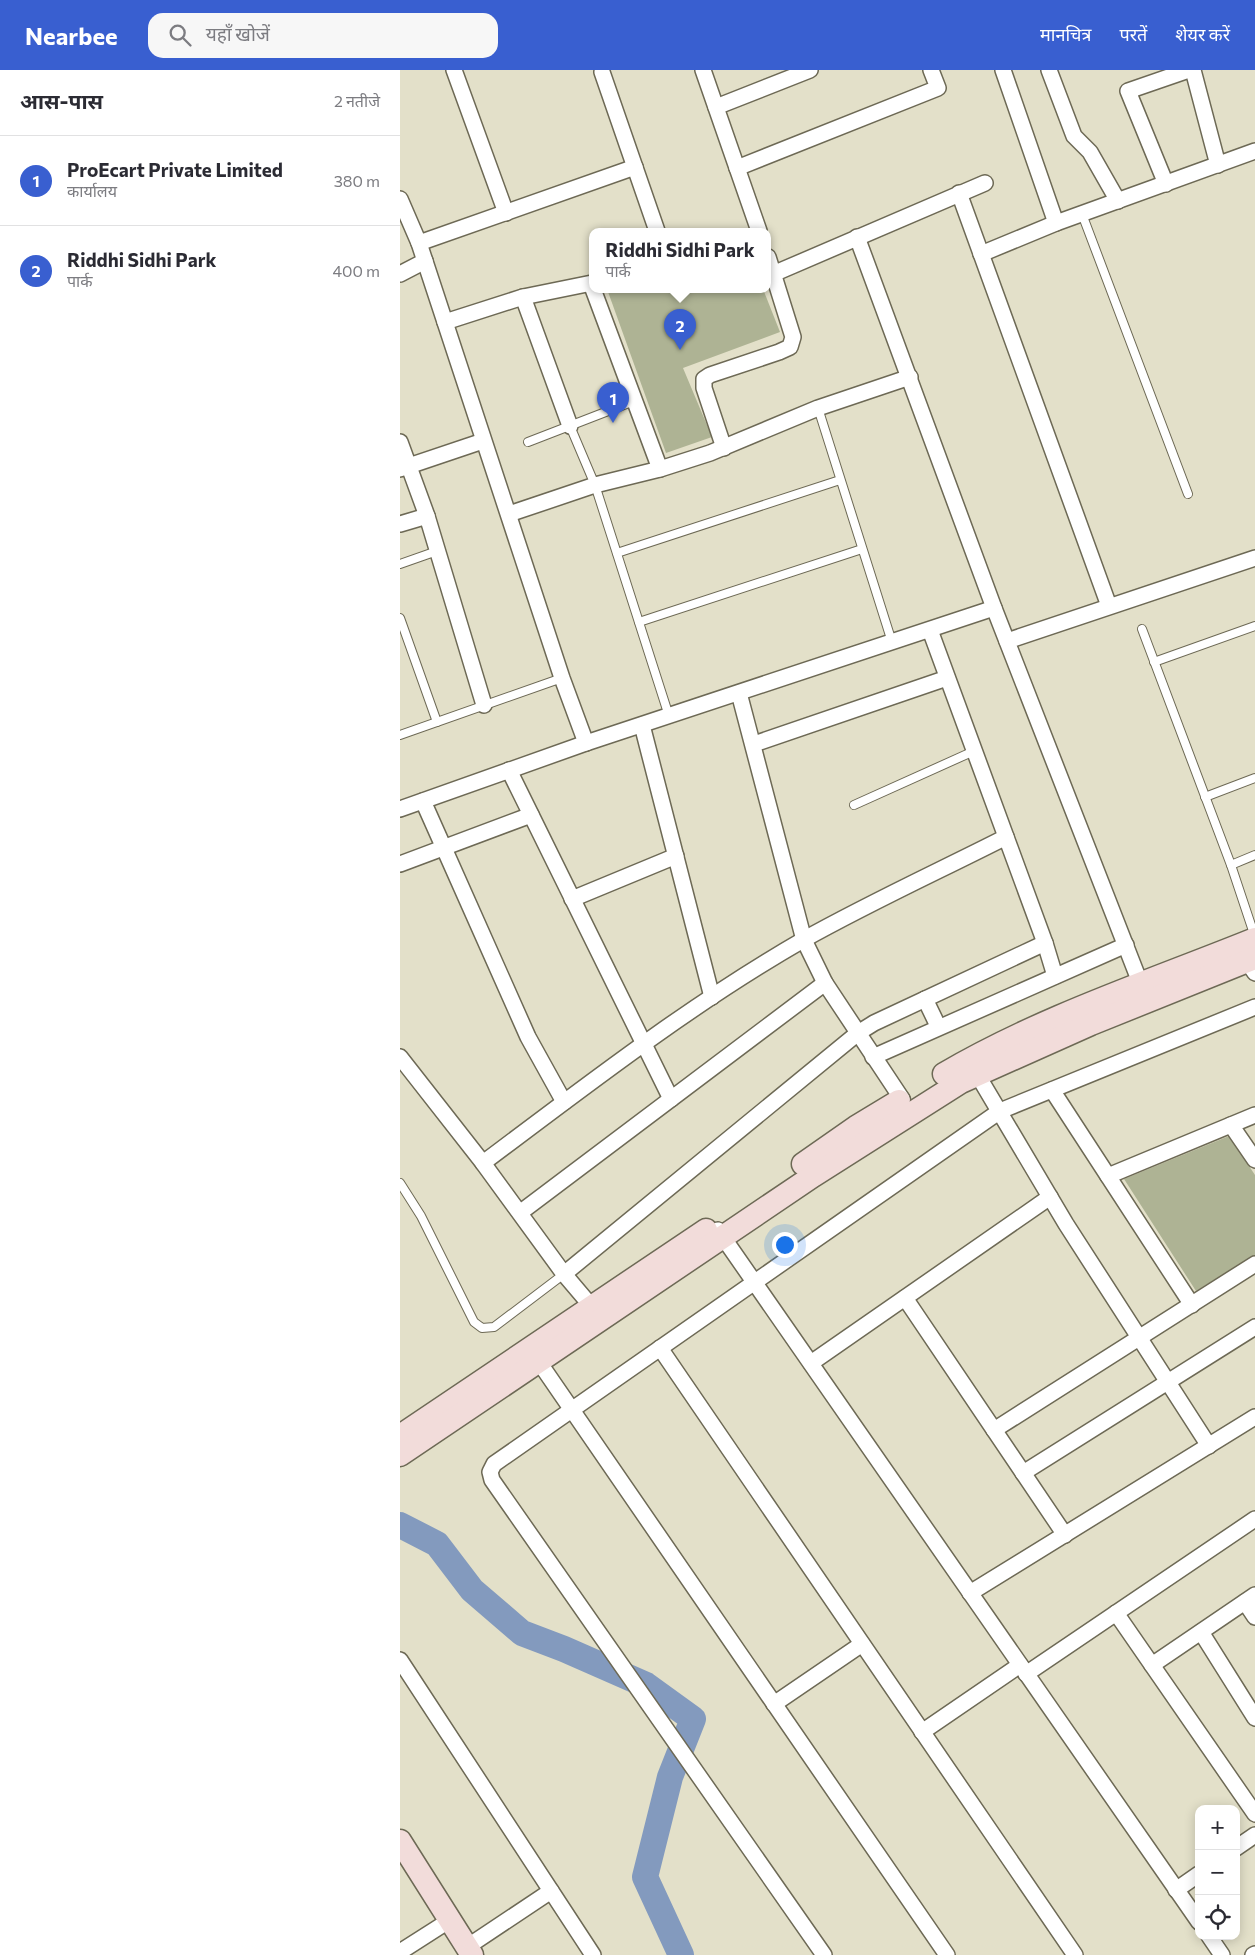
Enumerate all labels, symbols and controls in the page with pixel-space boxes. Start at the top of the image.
search box [148,13,498,58]
text: Nearbee [25,21,118,50]
icon: search [166,21,194,49]
text: यहाँ खोजें [206,22,270,45]
text: मानचित्र [1040,23,1091,45]
text: परतें [1119,23,1147,45]
text: शेयर करें [1175,23,1230,45]
text: आस-पास [20,88,103,113]
text: 2 नतीजे [334,91,380,110]
text: ProEcart Private Limited [67,158,283,181]
text: 1 [32,171,40,190]
text: 380 m [334,171,380,190]
text: कार्यालय [67,181,117,200]
popup [589,228,771,293]
text: Riddhi Sidhi Park [605,238,755,261]
text: Riddhi Sidhi Park [67,248,216,271]
text: 2 [31,261,41,280]
text: 400 m [332,261,380,280]
text: पार्क [605,261,631,280]
text: पार्क [67,271,93,290]
pin: 2 [664,309,696,350]
pin: 1 [597,382,629,423]
your location [772,1232,798,1258]
map controls [1195,1805,1240,1940]
button: + [1195,1805,1240,1850]
button: − [1195,1850,1240,1895]
button: locate [1195,1895,1240,1940]

